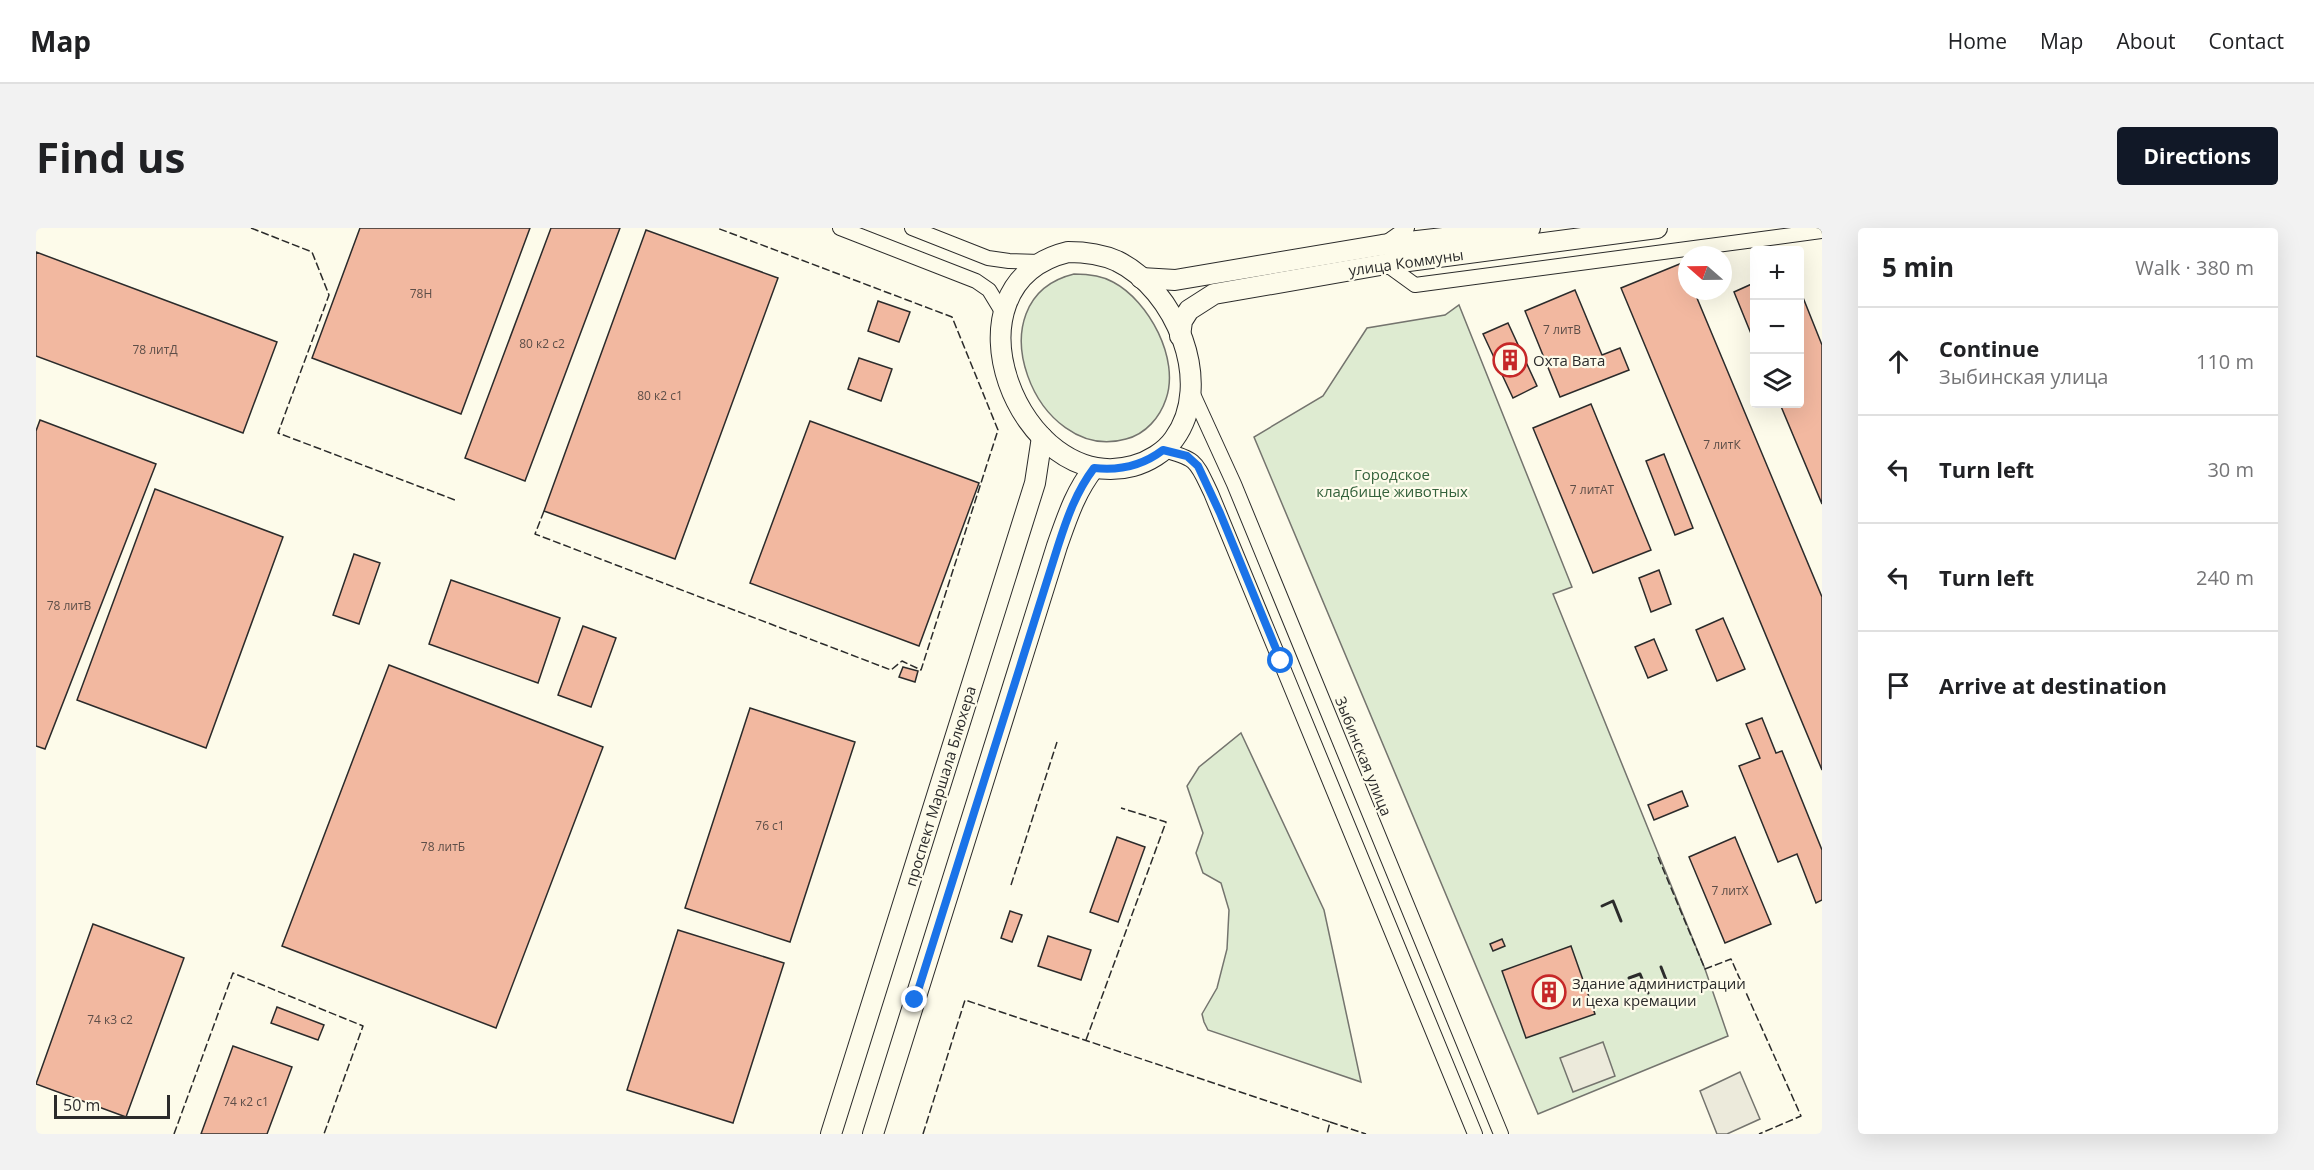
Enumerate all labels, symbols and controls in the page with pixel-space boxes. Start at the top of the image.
text: Map [30,22,91,60]
text: Home [1948,27,2007,55]
text: Map [2040,27,2083,55]
text: About [2116,27,2176,55]
text: Contact [2209,27,2284,55]
button: Directions [2117,127,2278,185]
text: Find us [36,128,185,185]
street label: улица Коммуны [1347,244,1465,280]
north arrow [1678,246,1732,300]
map controls [1750,246,1804,408]
button: + [1750,246,1804,300]
text: 5 min [1882,249,1954,285]
text: Walk · 380 m [2135,254,2254,281]
house number: 78Н [410,285,432,302]
button: − [1750,300,1804,354]
house number: 7 литВ [1543,321,1581,338]
text: Continue [1939,333,2039,363]
house number: 80 к2 с2 [519,335,565,352]
house number: 78 литД [132,341,178,358]
building icon: Охта Вата [1492,342,1528,378]
icon: ahead [1882,345,1915,378]
text: 110 m [2196,348,2254,375]
place label: Охта Вата [1533,350,1605,370]
button: layers [1750,354,1804,408]
text: Зыбинская улица [1939,363,2108,390]
house number: 80 к2 с1 [637,387,683,404]
house number: 7 литК [1703,436,1741,453]
icon: left [1882,453,1915,486]
text: Turn left [1939,454,2034,484]
text: 30 m [2207,456,2254,483]
park label: Городское кладбище животных [1316,464,1468,501]
house number: 7 литАТ [1570,481,1615,498]
icon: left [1882,561,1915,594]
text: Turn left [1939,562,2034,592]
text: 240 m [2196,564,2254,591]
house number: 78 литВ [47,597,92,614]
route start [1267,647,1293,673]
icon: arrive [1882,669,1915,702]
text: Arrive at destination [1939,670,2167,700]
street label: проспект Маршала Блюхера [900,683,980,889]
street label: Зыбинская улица [1331,693,1397,819]
house number: 76 с1 [755,817,785,834]
house number: 78 литБ [421,838,465,855]
house number: 7 литХ [1711,882,1749,899]
place label: Здание администрации и цеха кремации [1572,973,1746,1010]
building icon: Здание администрации и цеха кремации [1531,974,1567,1010]
route end [901,986,927,1012]
house number: 74 к3 с2 [87,1011,133,1028]
scale bar [54,1092,170,1120]
house number: 74 к2 с1 [223,1093,269,1110]
text: 50 m [63,1094,100,1116]

